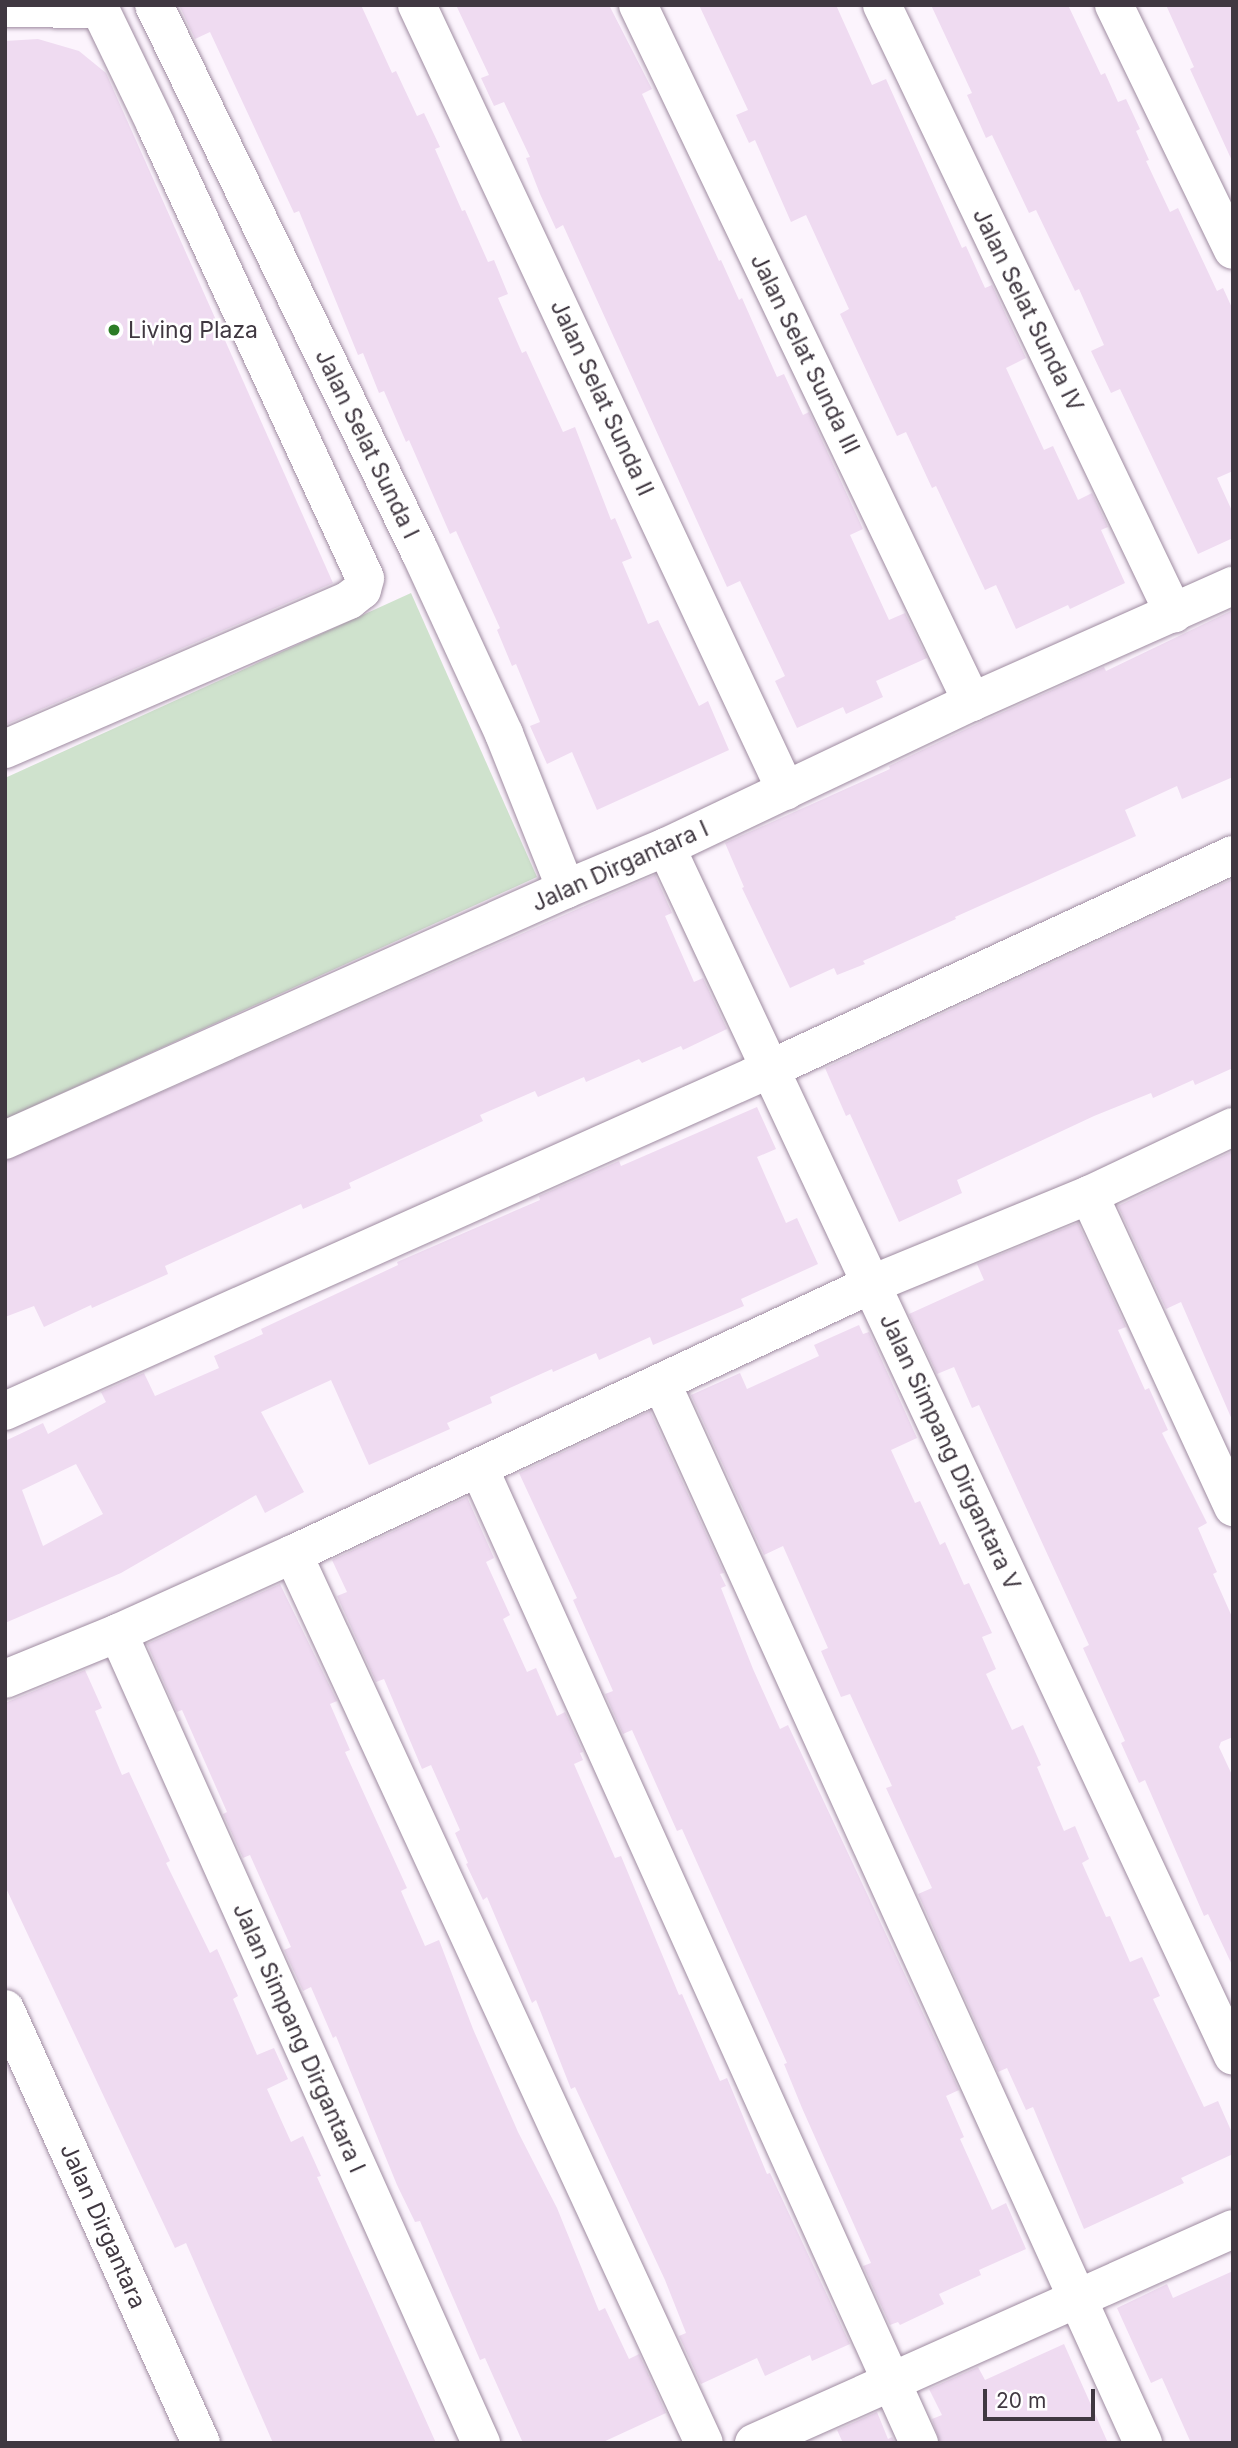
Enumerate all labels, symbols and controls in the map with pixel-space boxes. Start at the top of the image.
street label: Jalan Selat Sunda IV [967,204,1089,416]
street label: Jalan Selat Sunda III [745,249,865,459]
street label: Jalan Selat Sunda II [544,296,660,500]
place label: Living Plaza [128,316,258,344]
marker: Living Plaza [106,322,122,338]
street label: Jalan Selat Sunda I [309,345,425,543]
street label: Jalan Dirgantara I [527,815,713,917]
street label: Jalan Simpang Dirgantara V [874,1309,1026,1595]
street label: Jalan Simpang Dirgantara I [227,1899,371,2177]
street label: Jalan Dirgantara [54,2139,152,2313]
scale bar [986,2374,1098,2418]
text: 20 m [996,2388,1046,2413]

